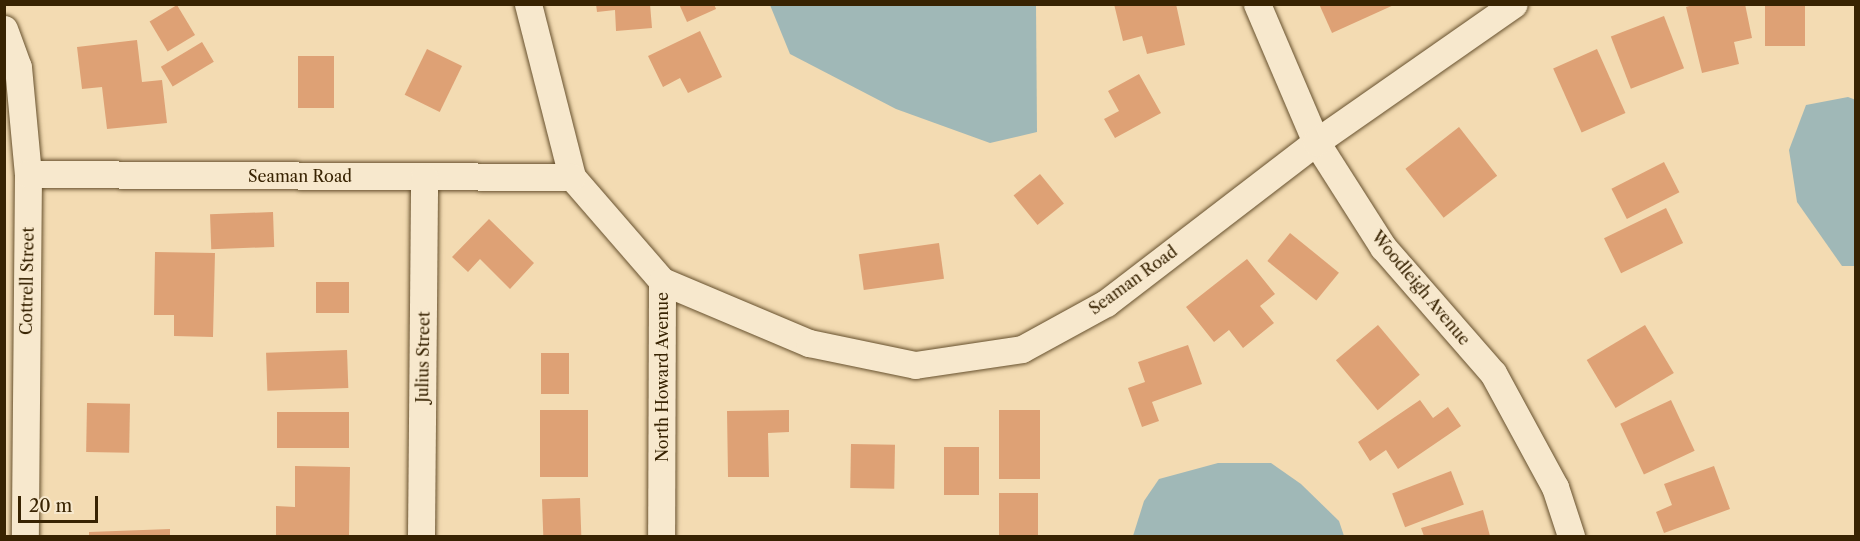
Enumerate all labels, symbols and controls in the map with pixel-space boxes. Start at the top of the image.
street label: Seaman Road [248,166,352,186]
street label: Cottrell Street [16,227,38,335]
street label: Woodleigh Avenue [1367,227,1475,349]
street label: Seaman Road [1085,242,1181,318]
street label: North Howard Avenue [652,292,672,462]
street label: Julius Street [413,311,433,403]
scale bar [21,484,100,522]
text: 20 m [29,495,72,517]

